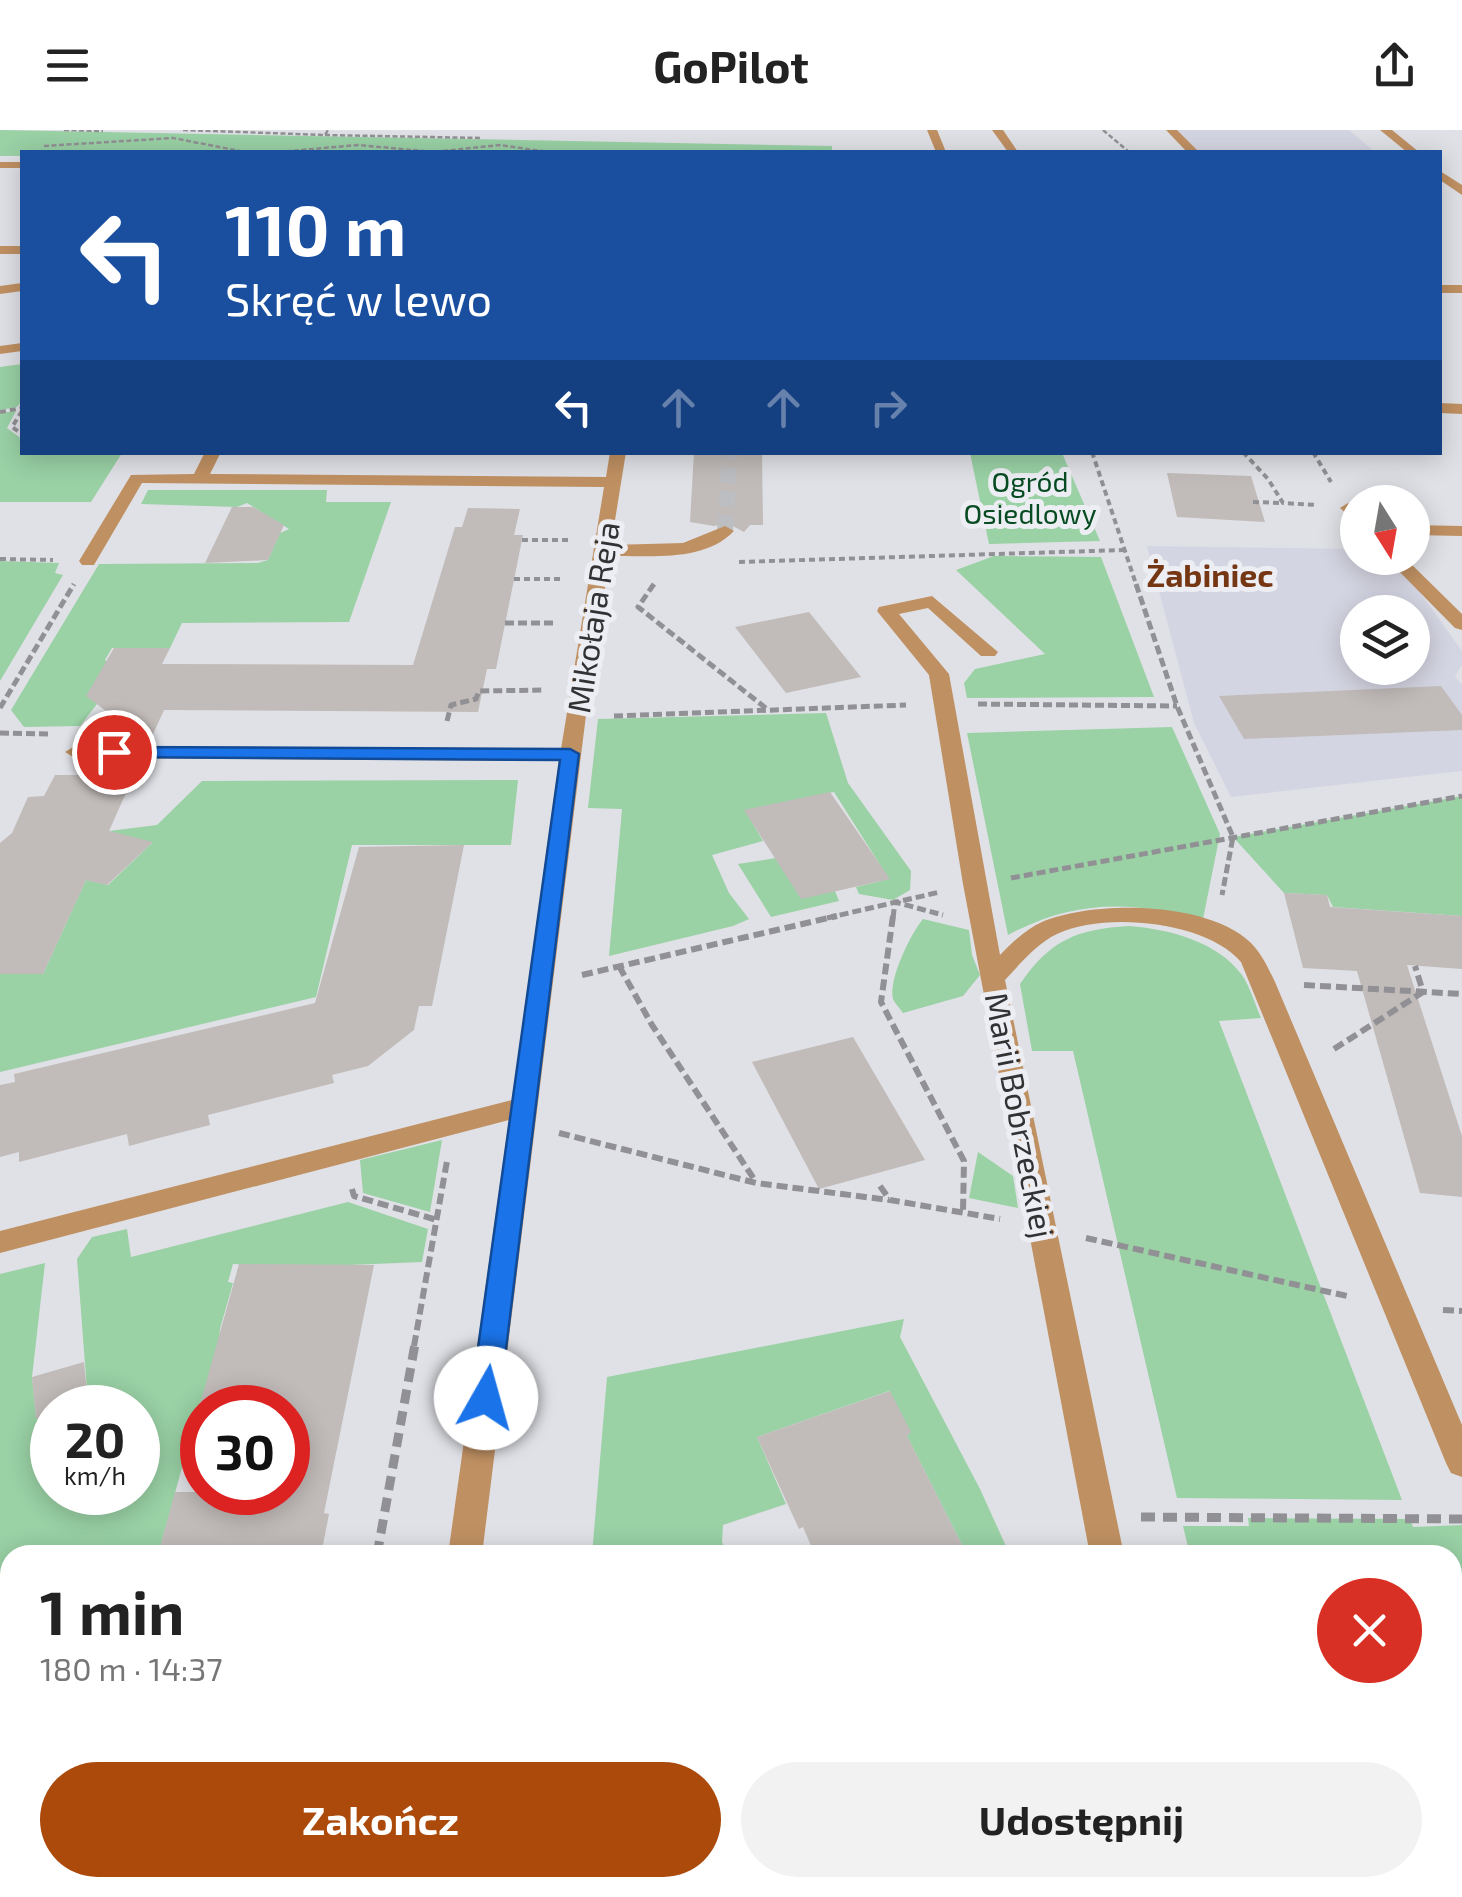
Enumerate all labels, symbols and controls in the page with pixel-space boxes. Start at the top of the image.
icon: menu [40,38,95,93]
text: GoPilot [653,38,809,92]
icon: share [1367,38,1422,93]
text: 110 m [225,186,406,270]
icon: left [60,190,190,320]
text: Skręć w lewo [225,271,492,325]
icon: left [546,380,601,435]
icon: ahead [651,380,706,435]
icon: ahead [756,380,811,435]
icon: right [861,380,916,435]
park label: Ogród Osiedlowy [964,464,1097,530]
north arrow [1340,485,1430,575]
map controls [1340,485,1430,685]
street label: Mikołaja Reja [558,519,627,716]
district label: Żabiniec [1146,555,1274,593]
button: layers [1340,595,1430,685]
pin [72,710,157,795]
icon: arrive [87,725,142,780]
street label: Marii Bobrzeckiej [978,989,1063,1241]
position arrow [434,1346,538,1450]
speed limit sign: 30 [180,1385,310,1515]
text: 20 [65,1408,125,1468]
text: km/h [64,1460,126,1490]
text: 1 min [40,1575,184,1647]
button: close [1317,1578,1422,1683]
text: 180 m · 14:37 [40,1649,223,1687]
button: Zakończ [40,1762,721,1877]
button: Udostępnij [741,1762,1422,1877]

